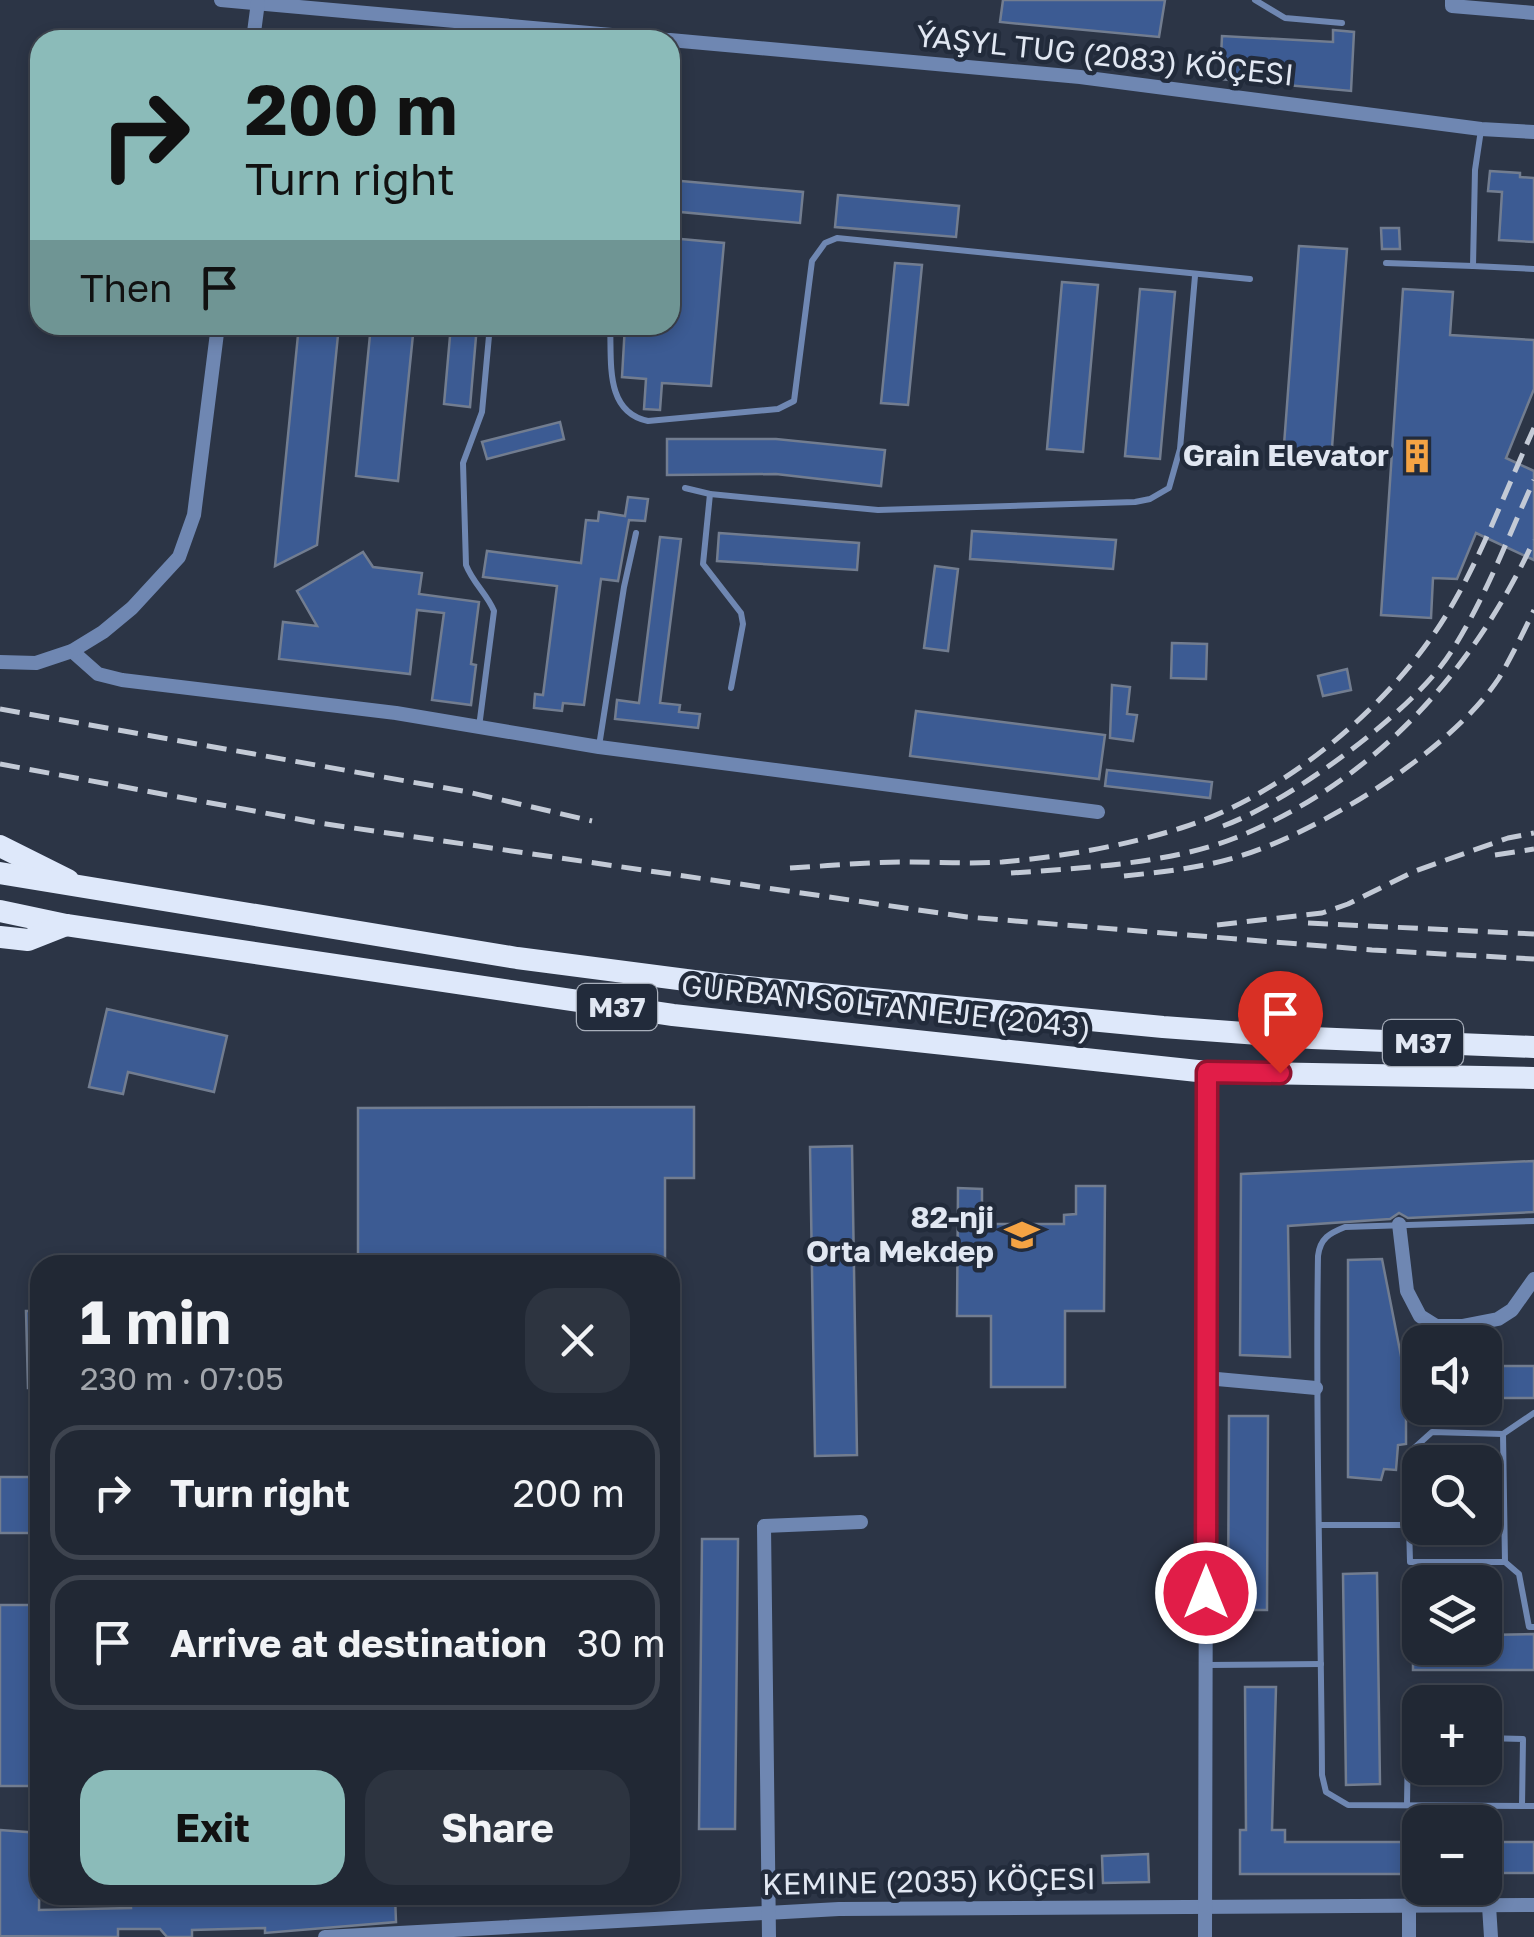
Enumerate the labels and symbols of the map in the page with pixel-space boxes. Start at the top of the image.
street label: ÝAŞYL TUG (2083) KÖÇESI [915,17,1296,93]
place label: Grain Elevator [1183,437,1389,473]
building icon: Grain Elevator [1398,437,1436,475]
street label: GURBAN SOLTAN EJE (2043) [680,967,1093,1045]
pin [1238,971,1323,1074]
road number: M37 [577,984,657,1030]
road number: M37 [1383,1020,1463,1066]
place label: 82-nji Orta Mekdep [806,1199,994,1269]
school or university icon: 82-nji Orta Mekdep [1003,1216,1041,1254]
position arrow [1154,1541,1258,1645]
street label: KEMINE (2035) KÖÇESI [762,1860,1096,1902]

